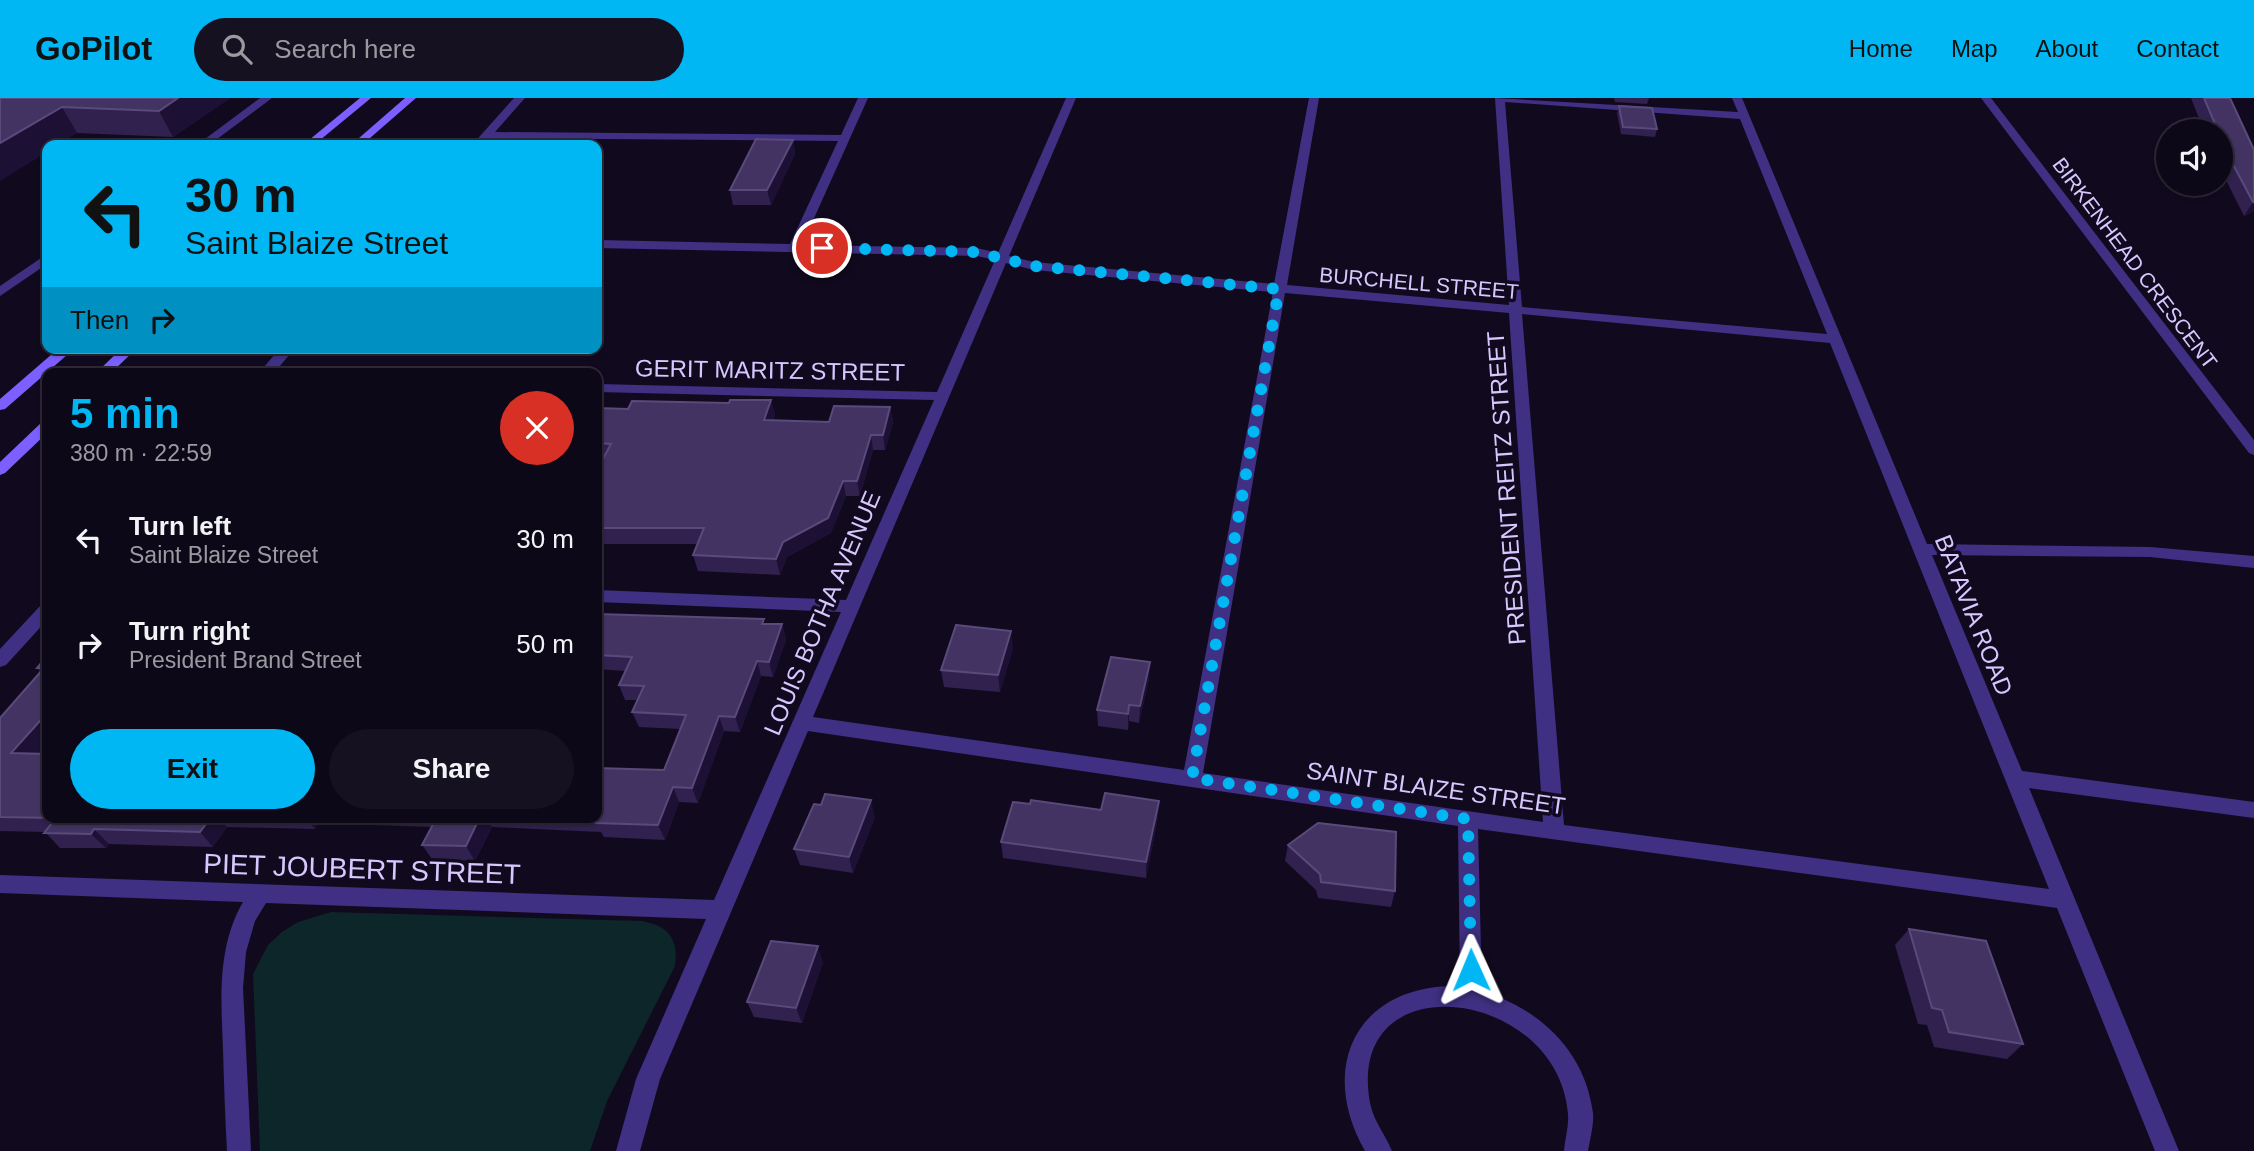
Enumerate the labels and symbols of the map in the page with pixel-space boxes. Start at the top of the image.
street label: BIRKENHEAD CRESCENT [2048,153,2222,373]
pin [792,218,852,278]
street label: BURCHELL STREET [1318,263,1520,303]
street label: PRESIDENT REITZ STREET [1482,330,1530,646]
street label: GERIT MARITZ STREET [635,354,906,386]
street label: LOUIS BOTHA AVENUE [758,487,886,739]
street label: BATAVIA ROAD [1930,531,2018,699]
street label: SAINT BLAIZE STREET [1305,756,1567,820]
street label: PIET JOUBERT STREET [203,848,521,890]
position arrow [1434,933,1508,1007]

